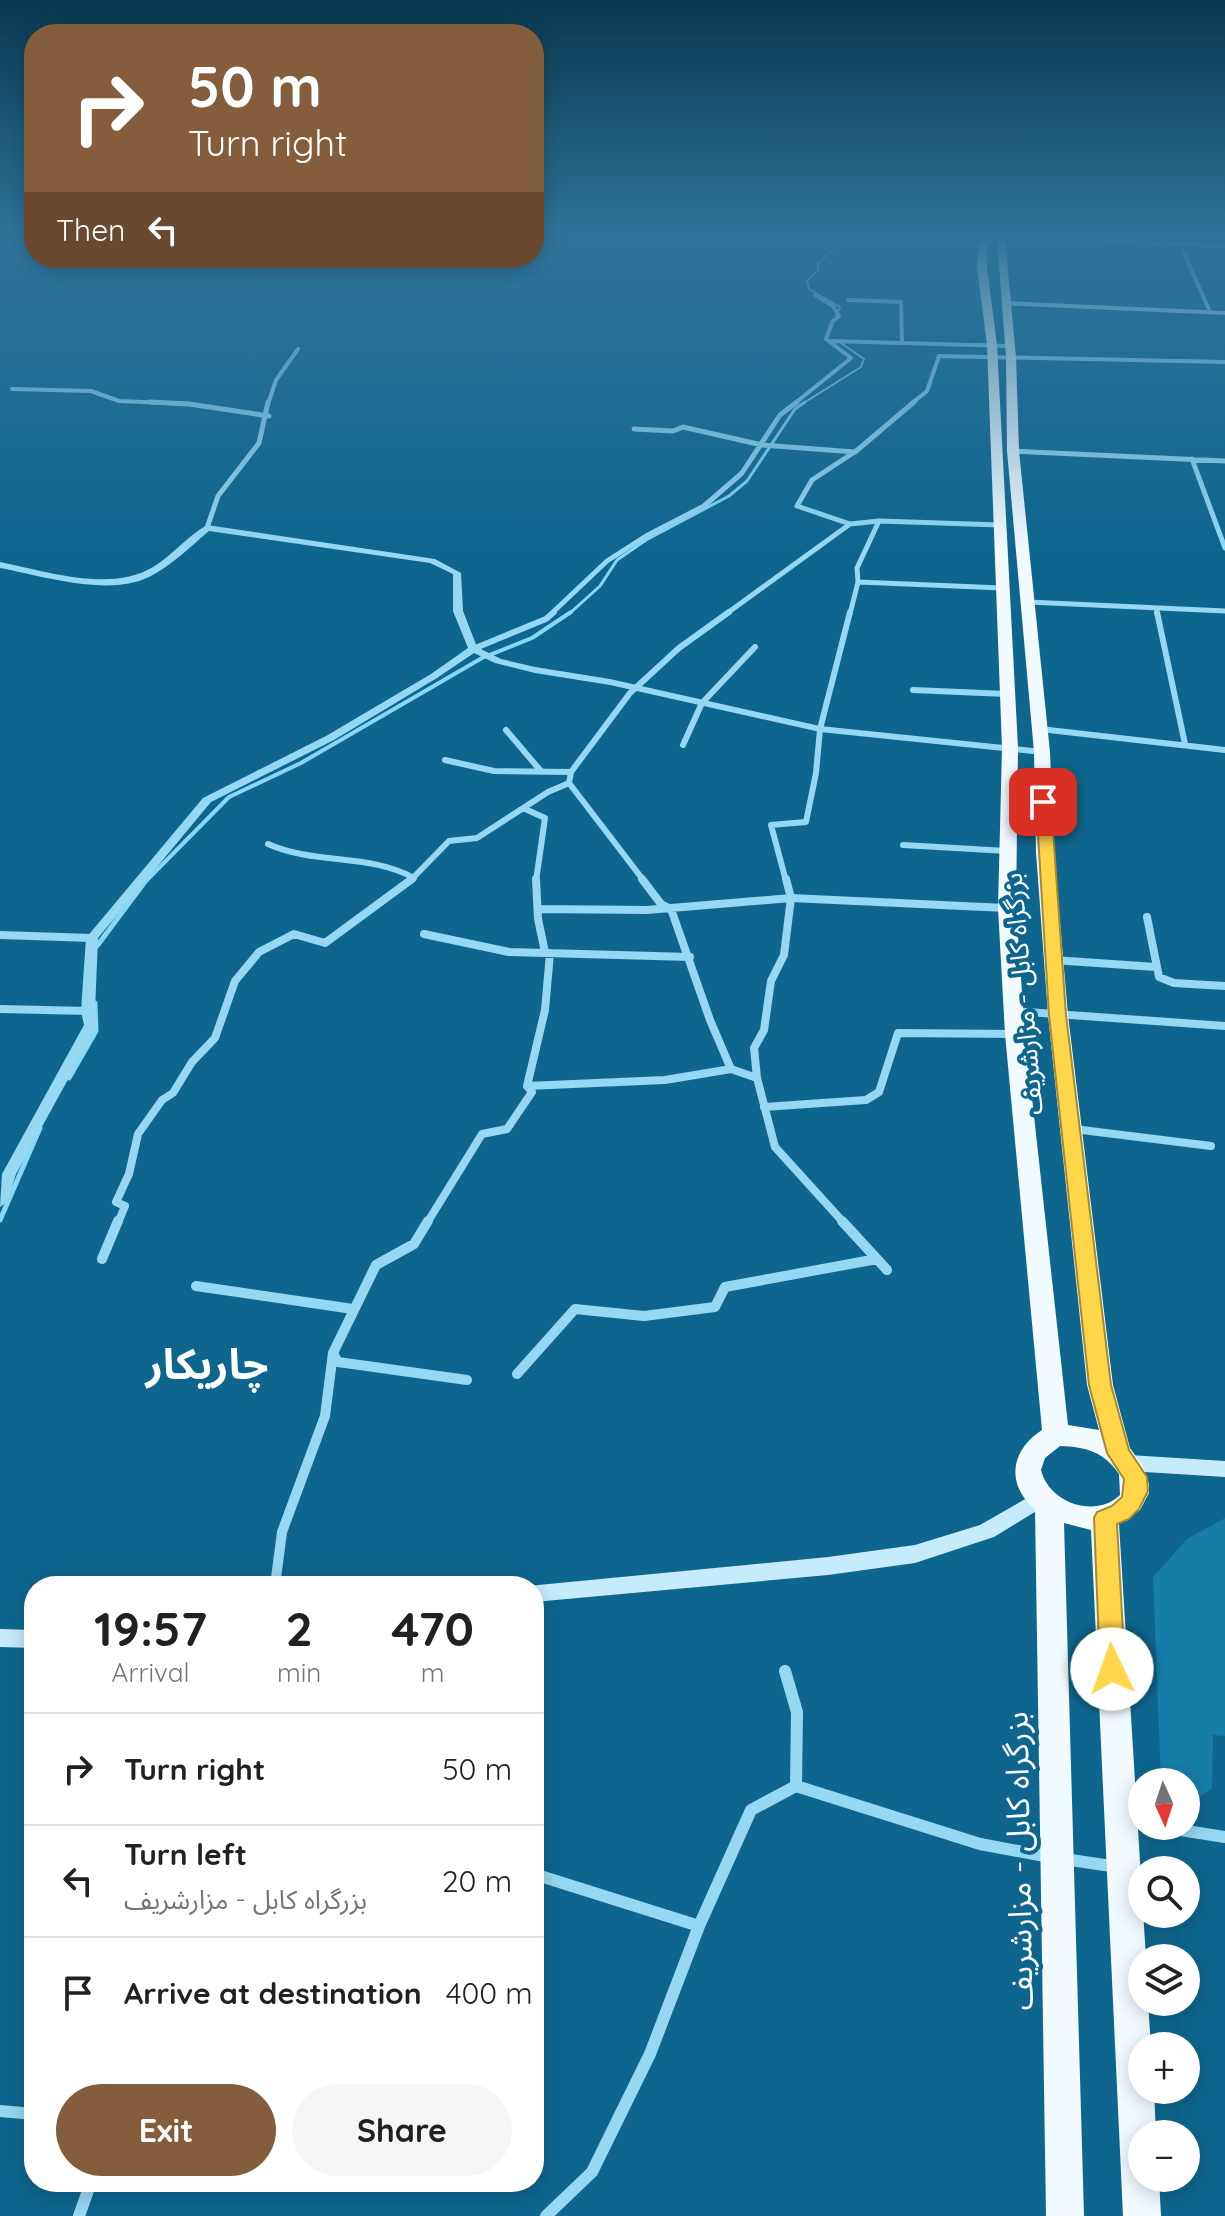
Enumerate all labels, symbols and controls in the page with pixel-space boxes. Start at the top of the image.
text: 50 m [188,51,322,121]
icon: right [56,56,160,160]
text: Turn right [188,120,347,165]
icon: left [141,208,185,252]
text: Then [56,211,125,249]
pin [1009,768,1077,836]
icon: arrive [1021,780,1065,824]
street label: بزرگراه کابل - مزارشریف [995,872,1050,1117]
district label: چاریکار [144,1337,268,1393]
text: 19:57 [94,1598,207,1658]
text: 2 [286,1598,313,1658]
text: 470 [391,1598,474,1658]
position arrow [1070,1627,1154,1711]
text: Arrival [112,1656,189,1689]
text: min [277,1656,321,1689]
text: m [421,1656,445,1689]
street label: بزرگراه کابل - مزارشریف [995,1711,1041,2011]
icon: right [56,1747,100,1791]
text: Turn right [124,1750,265,1788]
text: 50 m [442,1750,512,1788]
north arrow [1128,1768,1200,1840]
map controls [1128,1768,1200,2192]
text: Turn left [124,1835,247,1873]
button: search [1128,1856,1200,1928]
icon: left [56,1859,100,1903]
text: 20 m [442,1862,512,1900]
text: بزرگراه کابل - مزارشریف [124,1883,367,1916]
button: layers [1128,1944,1200,2016]
icon: arrive [56,1971,100,2015]
text: Arrive at destination [124,1974,422,2012]
text: 400 m [446,1974,533,2012]
button: + [1128,2032,1200,2104]
button: Exit [56,2084,276,2176]
button: Share [292,2084,512,2176]
button: − [1128,2120,1200,2192]

